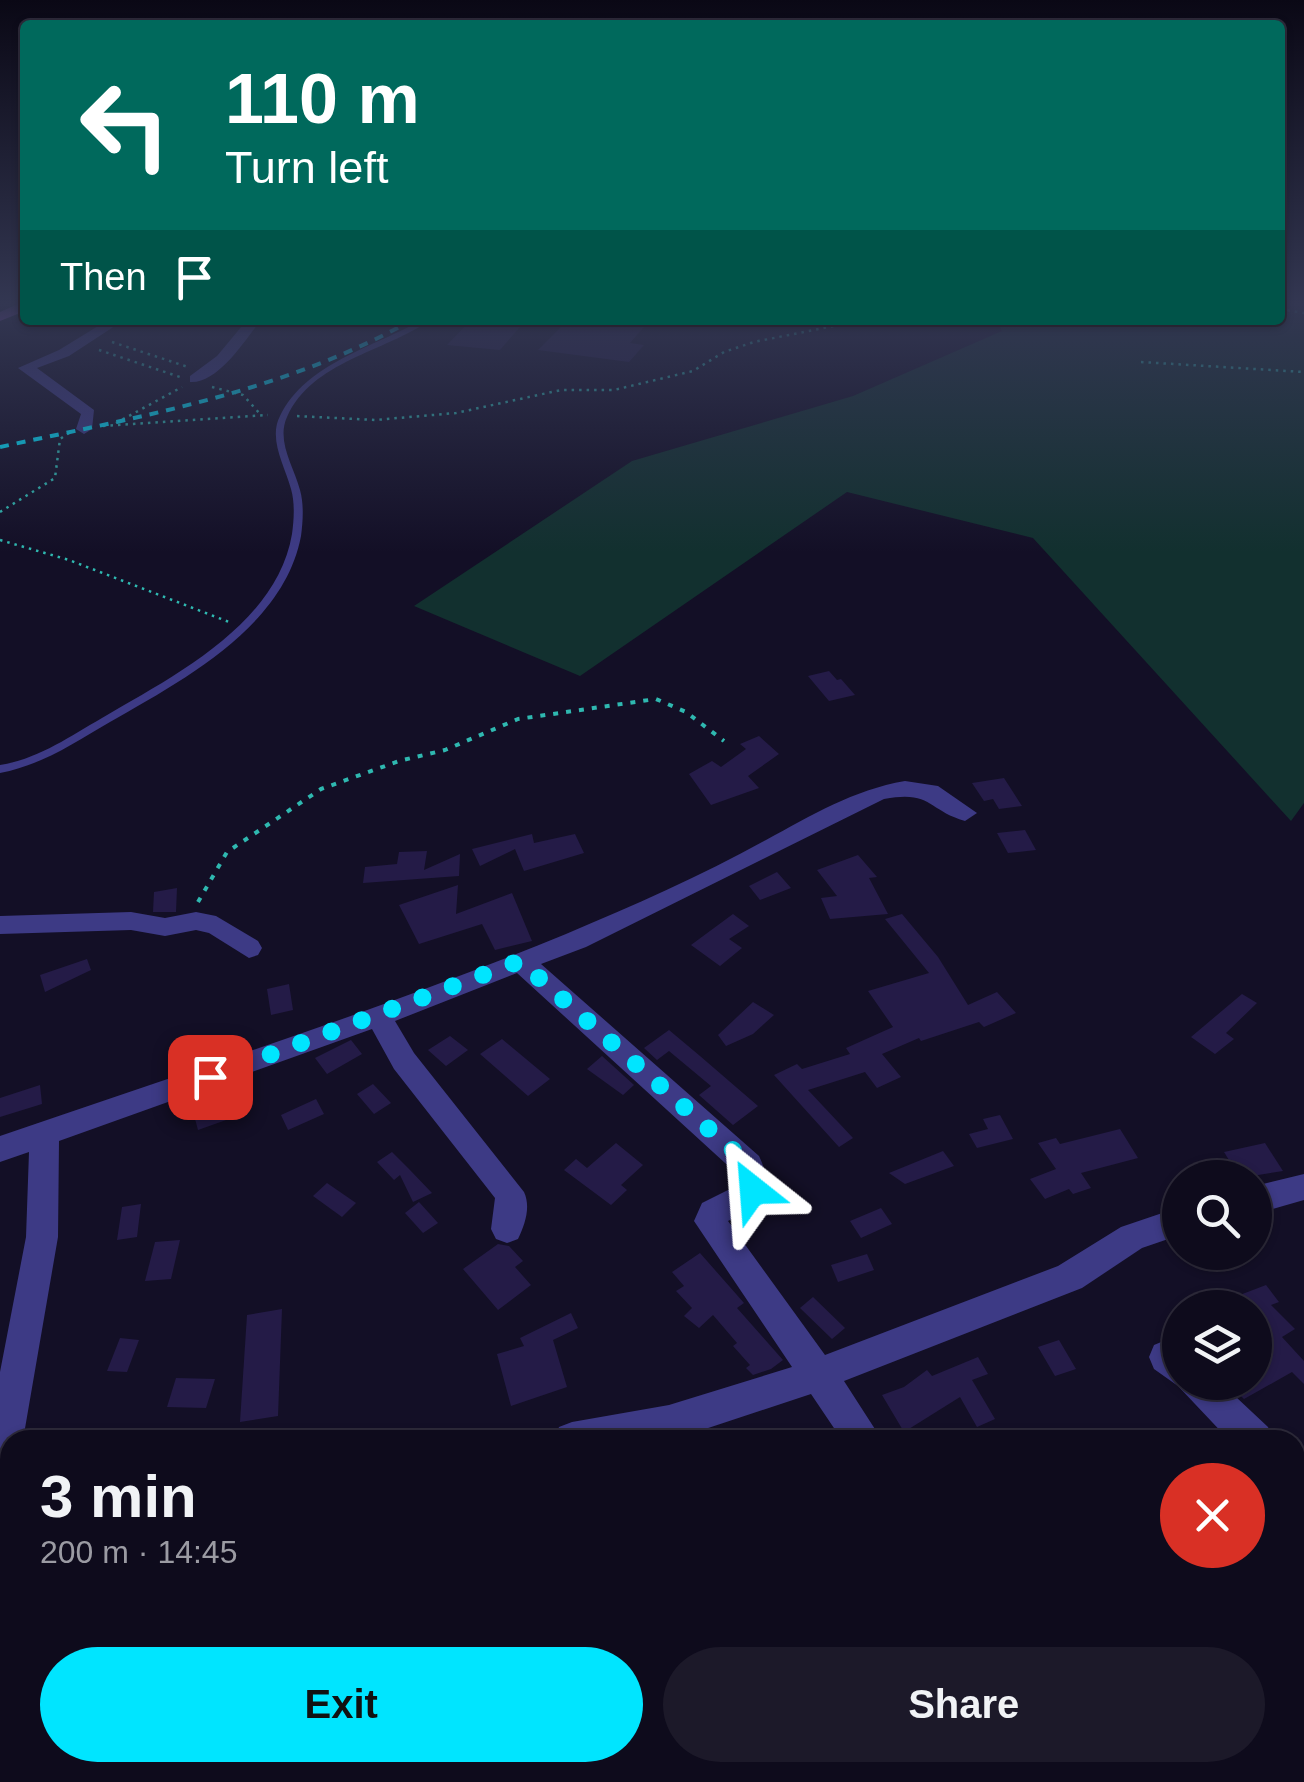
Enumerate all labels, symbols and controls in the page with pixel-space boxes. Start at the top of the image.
icon: left [60,60,190,190]
text: 110 m [225,60,420,138]
text: Turn left [225,142,388,193]
icon: arrive [167,250,222,305]
text: Then [60,256,147,298]
pin [168,1035,253,1120]
icon: arrive [183,1050,238,1105]
position arrow [701,1138,805,1242]
map controls [1162,1160,1272,1400]
button: search [1162,1160,1272,1270]
button: layers [1162,1290,1272,1400]
text: 3 min [40,1463,197,1530]
button: close [1160,1463,1265,1568]
text: 200 m · 14:45 [40,1534,237,1570]
button: Exit [40,1647,643,1762]
button: Share [663,1647,1265,1762]

